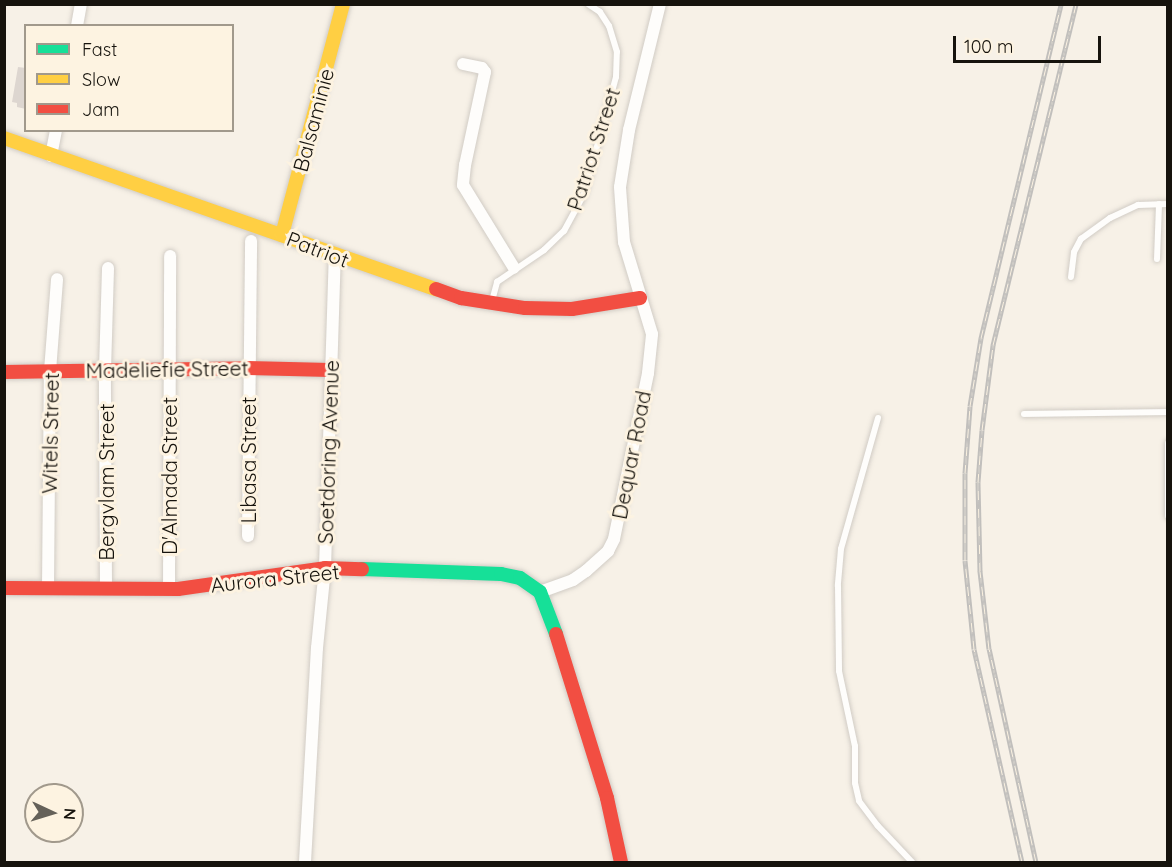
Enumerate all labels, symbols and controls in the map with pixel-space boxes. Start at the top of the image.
legend [24,24,234,132]
scale bar [956,24,1104,62]
text: 100 m [964,35,1013,58]
text: Fast [82,38,117,61]
street label: Balsaminie [287,65,339,175]
text: Slow [82,68,120,91]
street label: Patriot Street [561,84,625,214]
text: Jam [82,98,120,121]
street label: Patriot [283,226,353,272]
street label: Madeliefie Street [85,355,249,383]
street label: Soetdoring Avenue [312,360,344,544]
street label: Witels Street [36,372,64,494]
street label: Dequar Road [606,389,656,521]
street label: D'Almada Street [156,397,182,555]
street label: Libasa Street [235,397,261,523]
street label: Bergvlam Street [93,403,119,561]
street label: Aurora Street [209,559,341,597]
north arrow [24,783,84,843]
text: N [60,808,80,821]

